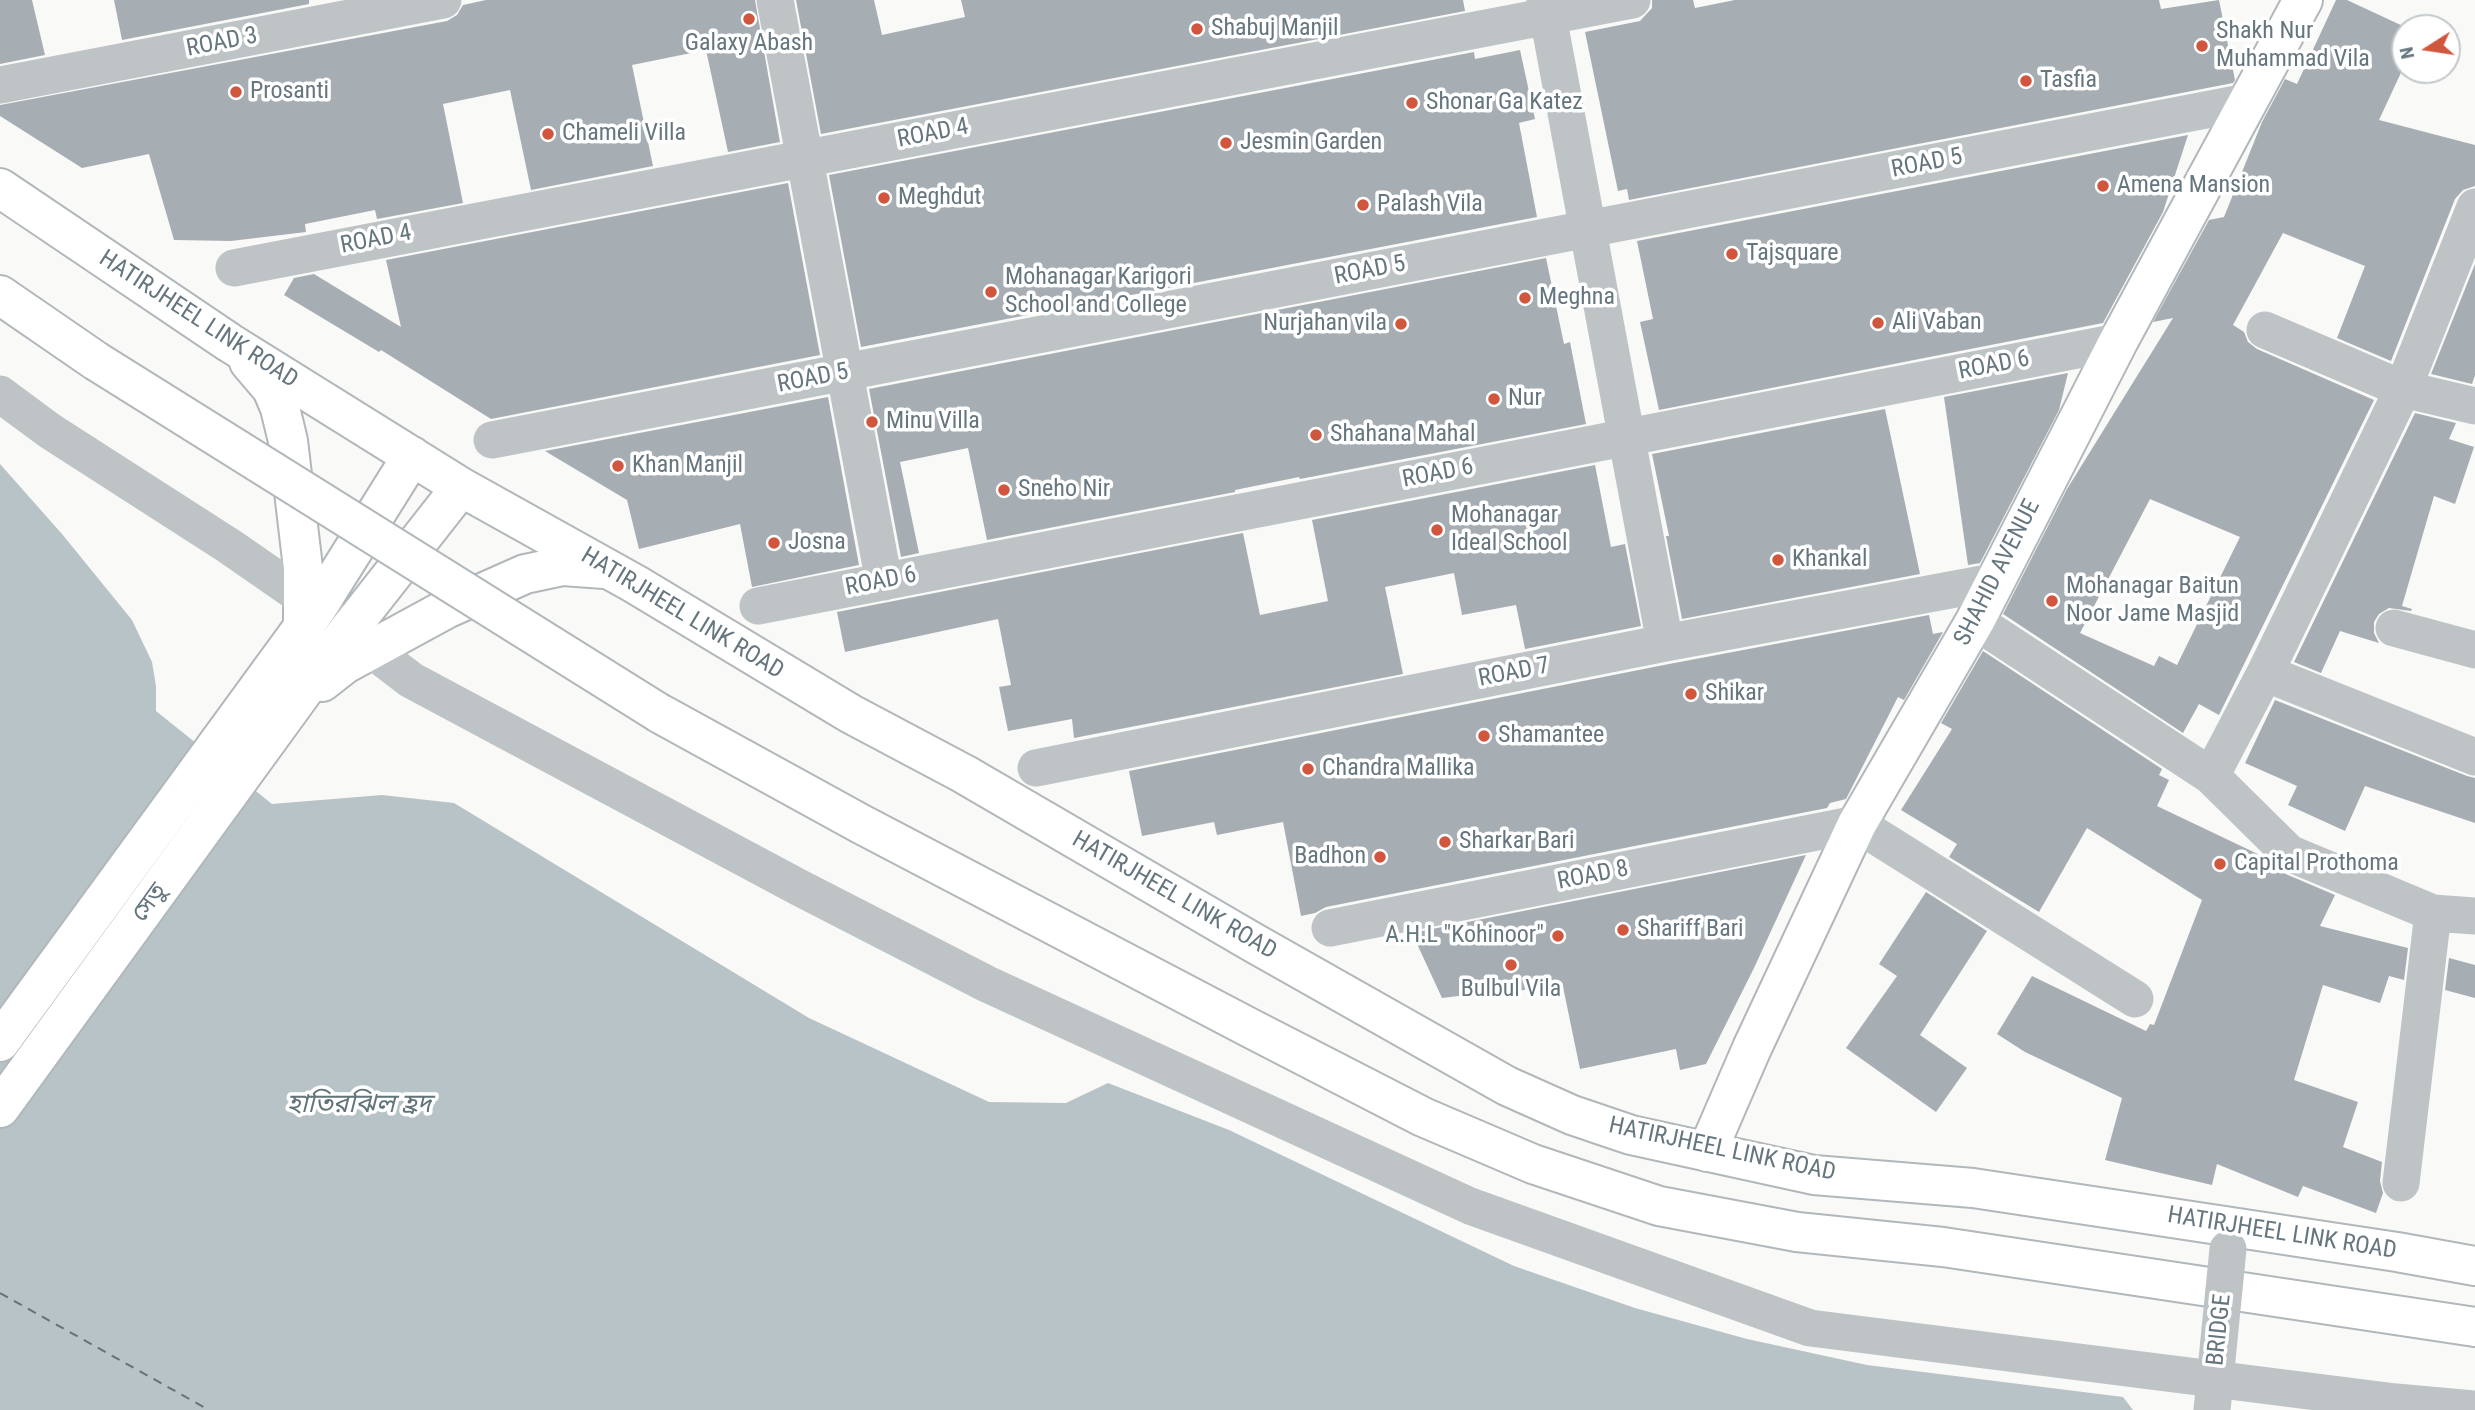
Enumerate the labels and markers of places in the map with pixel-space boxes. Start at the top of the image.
marker: Galaxy Abash [741,11,757,27]
place label: Shabuj Manjil [1211,15,1338,43]
place label: Shakh Nur Muhammad Vila [2216,18,2370,74]
marker: Shabuj Manjil [1189,21,1205,37]
place label: Galaxy Abash [685,30,813,58]
marker: Shakh Nur Muhammad Vila [2194,38,2210,54]
place label: Tasfia [2040,67,2097,95]
marker: Tasfia [2018,73,2034,89]
place label: Prosanti [250,78,329,106]
marker: Prosanti [228,84,244,100]
place label: Shonar Ga Katez [1426,89,1583,117]
marker: Shonar Ga Katez [1404,95,1420,111]
place label: Chameli Villa [562,120,686,148]
marker: Chameli Villa [540,126,556,142]
place label: Jesmin Garden [1240,129,1382,157]
marker: Jesmin Garden [1218,135,1234,151]
place label: Amena Mansion [2117,172,2270,200]
marker: Amena Mansion [2095,178,2111,194]
place label: Meghdut [898,184,981,212]
marker: Meghdut [876,190,892,206]
place label: Palash Vila [1377,191,1483,219]
marker: Palash Vila [1355,197,1371,213]
place label: Tajsquare [1746,240,1838,268]
marker: Tajsquare [1724,246,1740,262]
place label: Mohanagar Karigori School and College [1005,264,1192,320]
marker: Mohanagar Karigori School and College [983,284,999,300]
place label: Meghna [1539,284,1615,312]
marker: Meghna [1517,290,1533,306]
place label: Ali Vaban [1892,309,1982,337]
place label: Nurjahan vila [1263,310,1387,338]
marker: Ali Vaban [1870,315,1886,331]
marker: Nurjahan vila [1393,316,1409,332]
place label: Nur [1508,385,1542,413]
marker: Nur [1486,391,1502,407]
place label: Minu Villa [886,408,980,436]
marker: Minu Villa [864,414,880,430]
place label: Shahana Mahal [1330,421,1475,449]
marker: Shahana Mahal [1308,427,1324,443]
place label: Khan Manjil [632,452,743,480]
marker: Khan Manjil [610,458,626,474]
place label: Sneho Nir [1018,476,1110,504]
marker: Sneho Nir [996,482,1012,498]
place label: Mohanagar Ideal School [1451,502,1567,558]
marker: Mohanagar Ideal School [1429,522,1445,538]
place label: Josna [788,529,846,557]
marker: Josna [766,535,782,551]
place label: Khankal [1792,546,1868,574]
marker: Khankal [1770,552,1786,568]
place label: Mohanagar Baitun Noor Jame Masjid [2066,573,2239,629]
marker: Mohanagar Baitun Noor Jame Masjid [2044,593,2060,609]
place label: Shikar [1705,680,1764,708]
marker: Shikar [1683,686,1699,702]
place label: Shamantee [1498,722,1604,750]
marker: Shamantee [1476,728,1492,744]
place label: Chandra Mallika [1322,755,1475,783]
marker: Chandra Mallika [1300,761,1316,777]
place label: Sharkar Bari [1459,828,1574,856]
marker: Sharkar Bari [1437,834,1453,850]
place label: Badhon [1294,843,1366,871]
marker: Badhon [1372,849,1388,865]
place label: Capital Prothoma [2234,850,2399,878]
marker: Capital Prothoma [2212,856,2228,872]
place label: Shariff Bari [1637,916,1743,944]
place label: A.H.L "Kohinoor" [1385,922,1544,950]
marker: Shariff Bari [1615,922,1631,938]
marker: A.H.L "Kohinoor" [1550,928,1566,944]
marker: Bulbul Vila [1503,957,1519,973]
place label: Bulbul Vila [1461,976,1561,1004]

